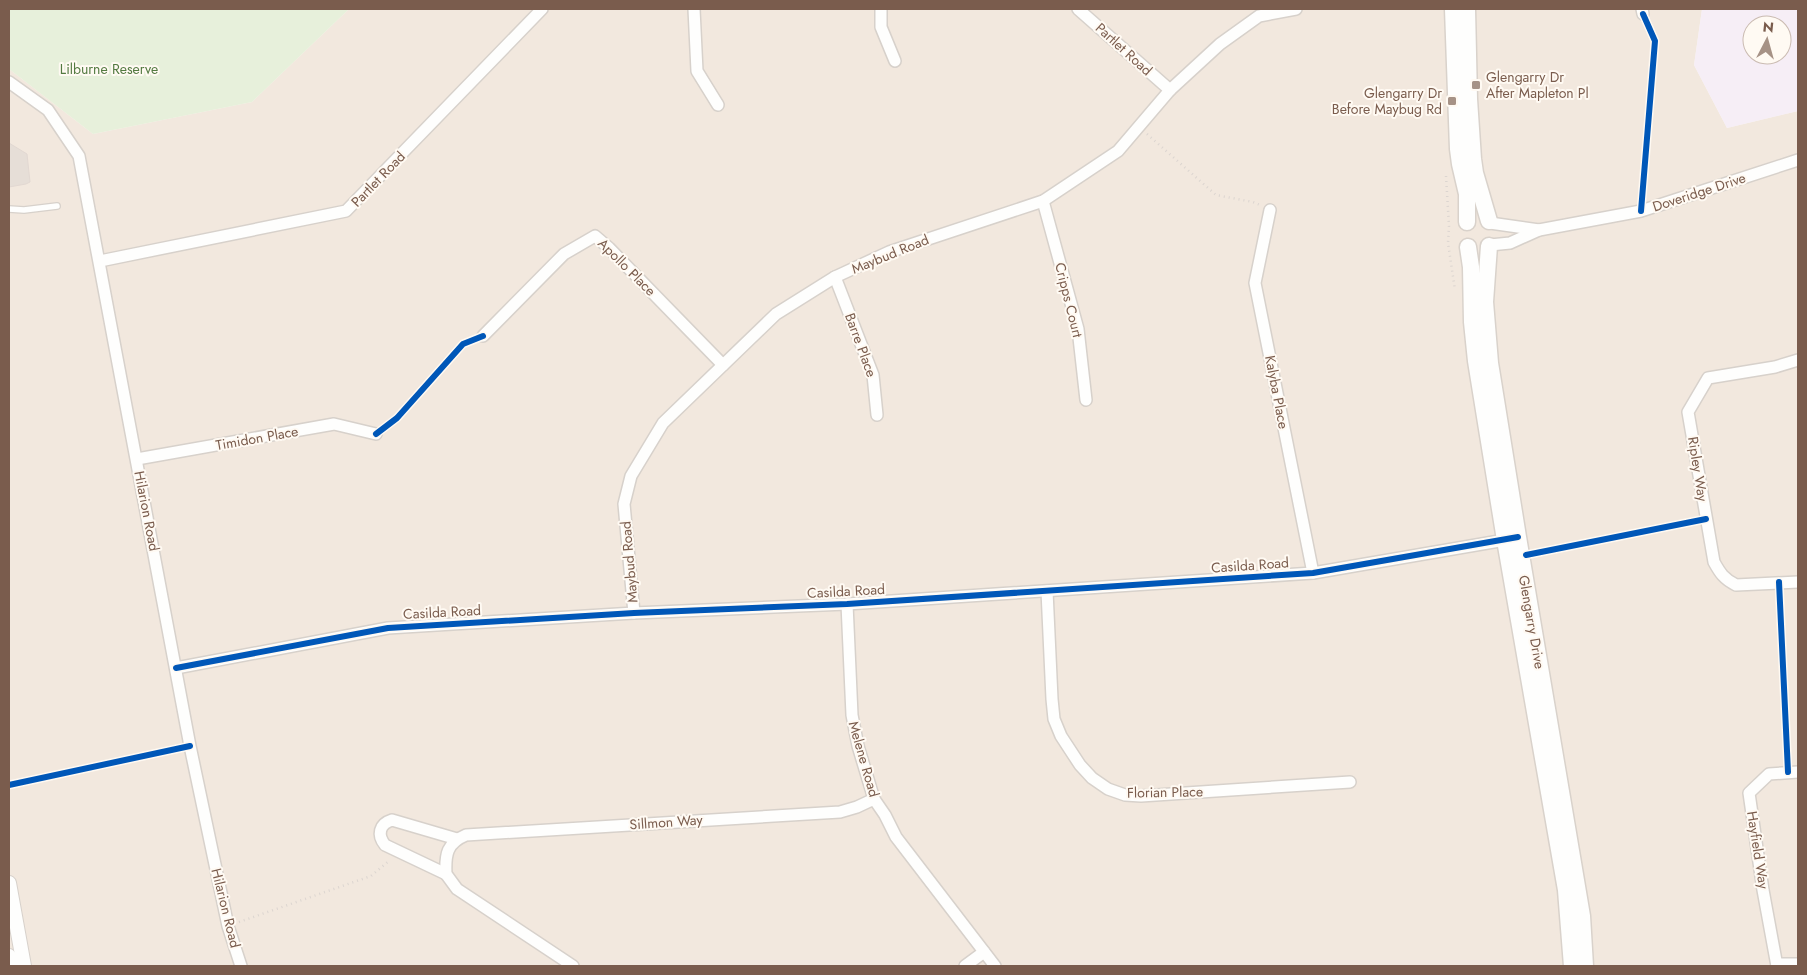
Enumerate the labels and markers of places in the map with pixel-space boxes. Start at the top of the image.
place label: Glengarry Dr After Mapleton Pl [1486,67,1589,103]
marker: Glengarry Dr After Mapleton Pl [1470,79,1482,91]
place label: Glengarry Dr Before Maybug Rd [1332,83,1442,119]
marker: Glengarry Dr Before Maybug Rd [1446,95,1458,107]

